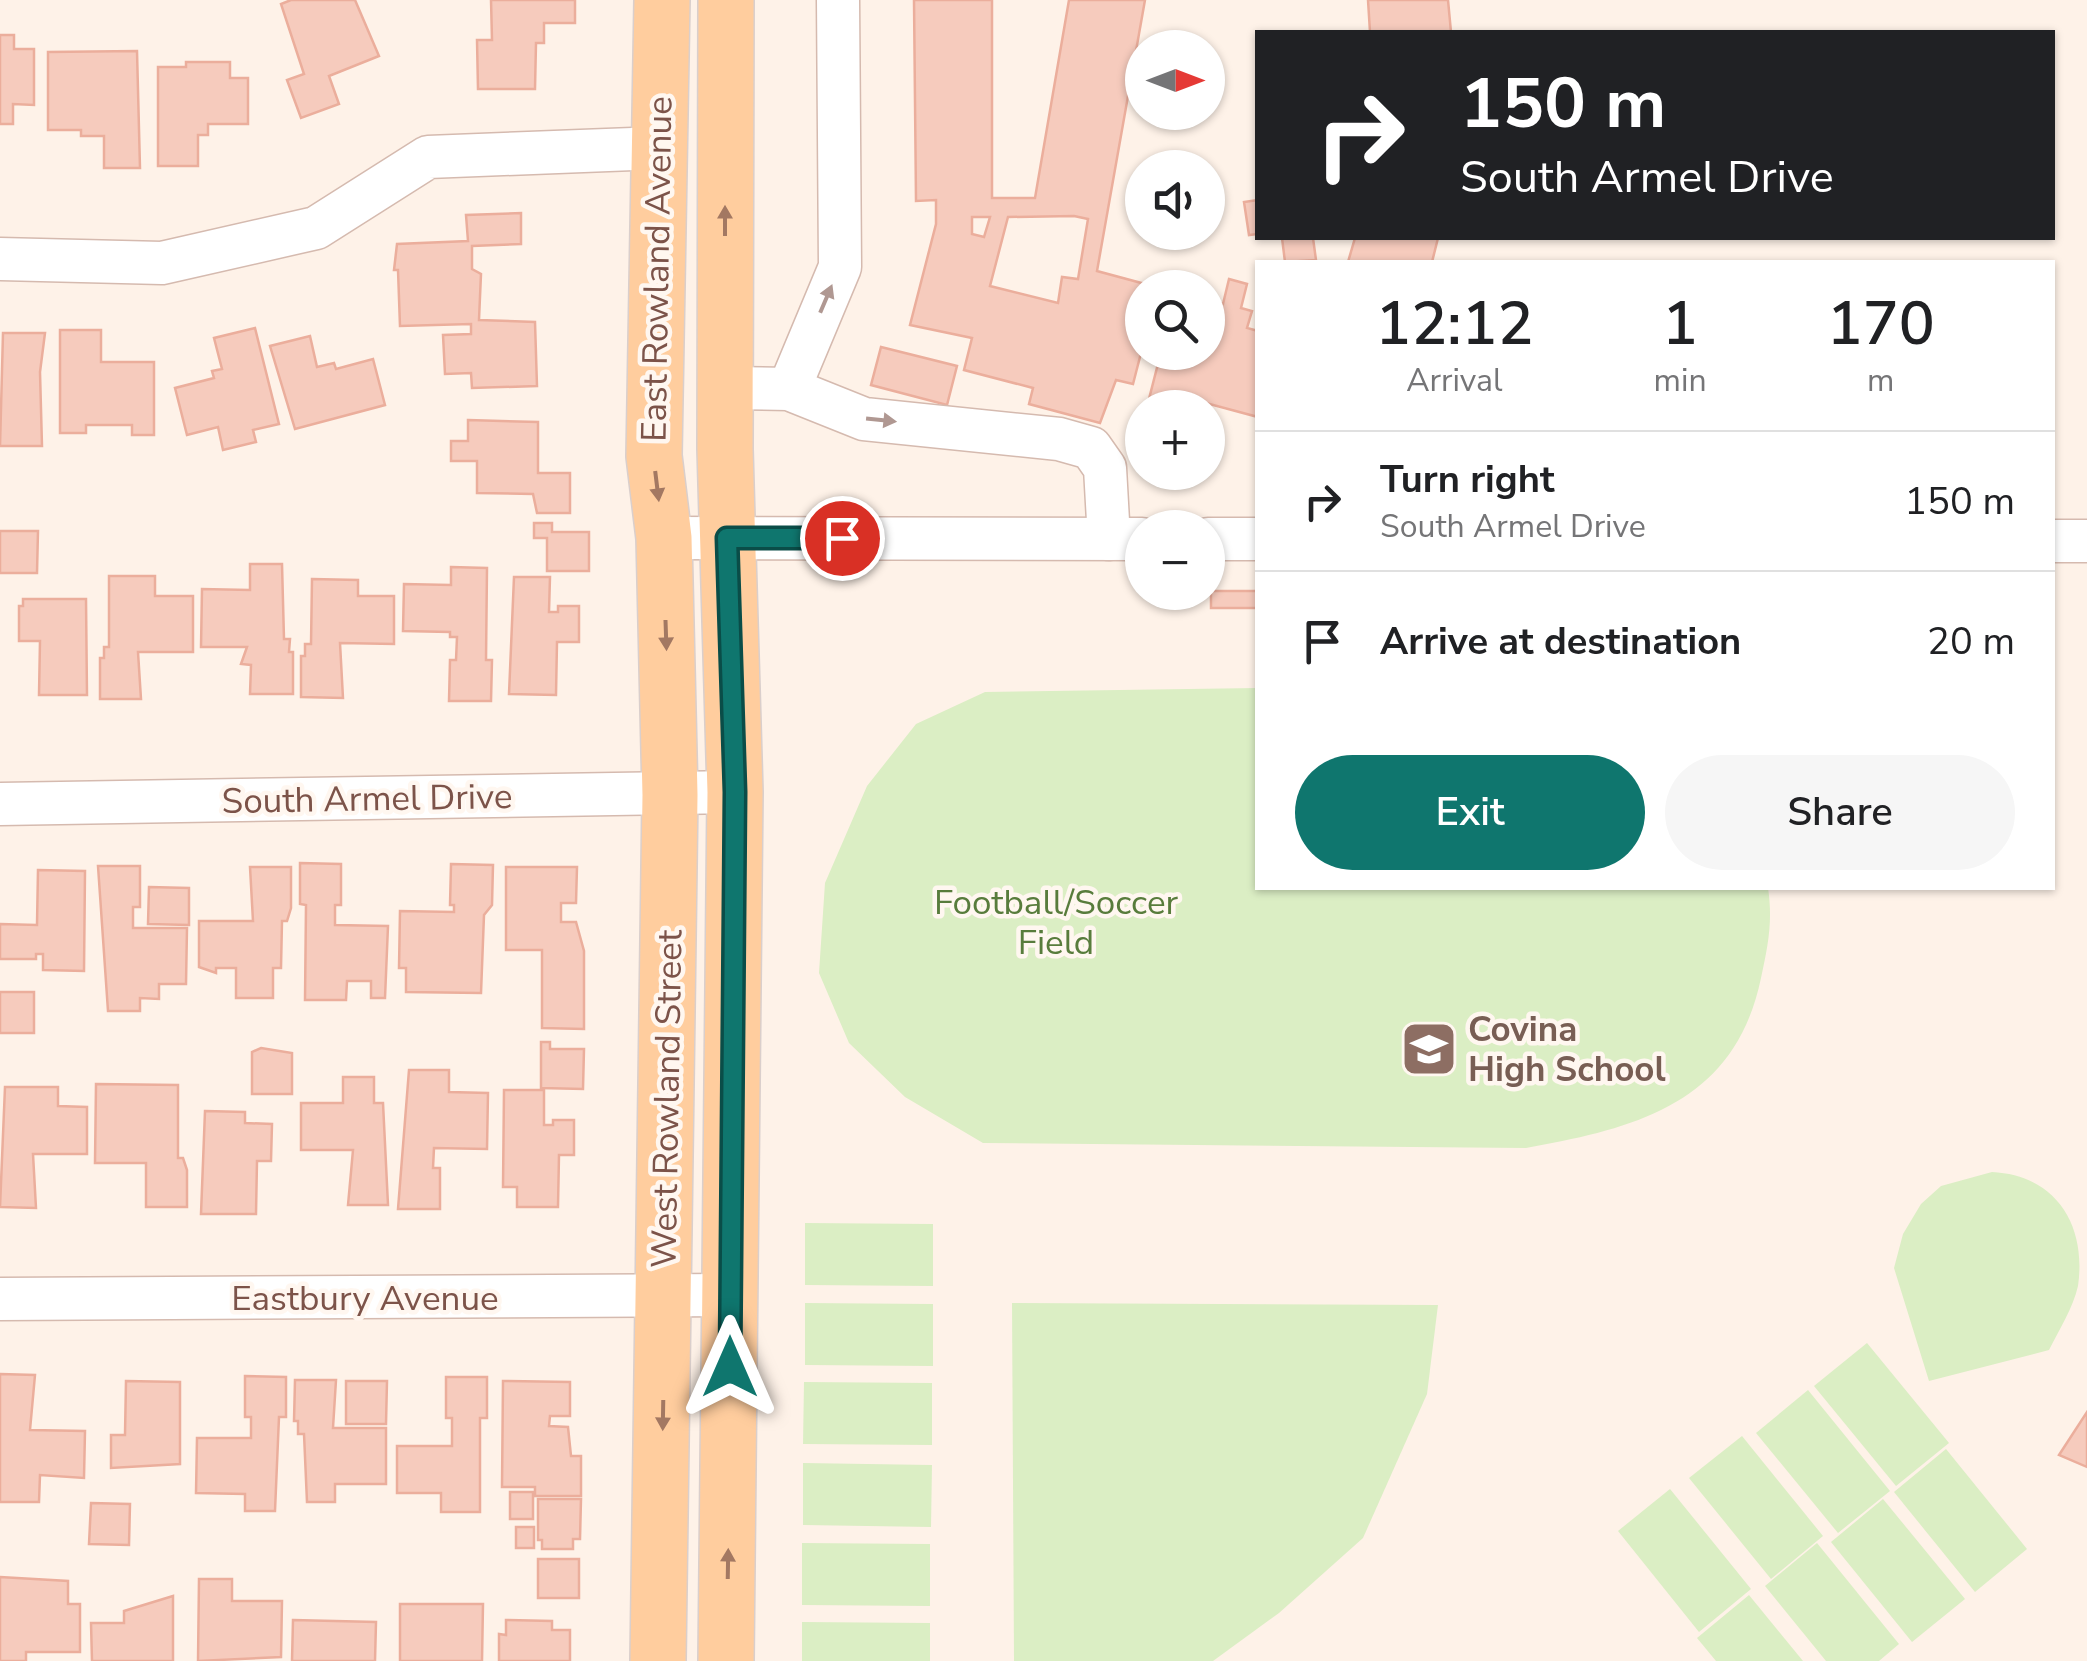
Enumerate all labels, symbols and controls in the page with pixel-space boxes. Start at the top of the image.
north arrow [1125,30,1225,130]
map controls [1125,30,1225,610]
text: 150 m [1460,56,1666,152]
icon: right [1295,70,1425,200]
street label: East Rowland Avenue [630,96,684,442]
text: South Armel Drive [1460,147,1834,208]
button: sound [1125,150,1225,250]
one-way arrow [717,204,733,236]
button: search [1125,270,1225,370]
text: 12:12 [1375,283,1533,365]
text: 1 [1662,283,1698,365]
text: 170 [1827,283,1935,365]
one-way arrow [818,285,834,314]
text: Arrival [1406,359,1502,402]
text: min [1654,359,1707,402]
text: m [1867,359,1895,402]
button: + [1125,390,1225,490]
one-way arrow [865,413,897,429]
text: Turn right [1380,454,1555,505]
one-way arrow [649,470,665,502]
icon: right [1295,474,1350,529]
text: 150 m [1904,476,2015,527]
pin [800,496,885,581]
text: South Armel Drive [1380,505,1646,548]
button: − [1125,510,1225,610]
icon: arrive [815,511,870,566]
icon: arrive [1295,614,1350,669]
text: Arrive at destination [1380,616,1741,667]
text: 20 m [1927,616,2015,667]
one-way arrow [659,620,675,652]
button: Exit [1295,755,1645,870]
button: Share [1665,755,2015,870]
street label: South Armel Drive [221,773,513,825]
park label: Football/Soccer Field [934,879,1179,966]
street label: West Rowland Street [641,929,693,1269]
place label: Covina High School [1468,1006,1666,1093]
school or university icon: Covina High School [1399,1019,1459,1079]
street label: Eastbury Avenue [231,1275,499,1322]
position arrow [678,1315,782,1419]
one-way arrow [654,1400,670,1432]
one-way arrow [720,1547,736,1579]

